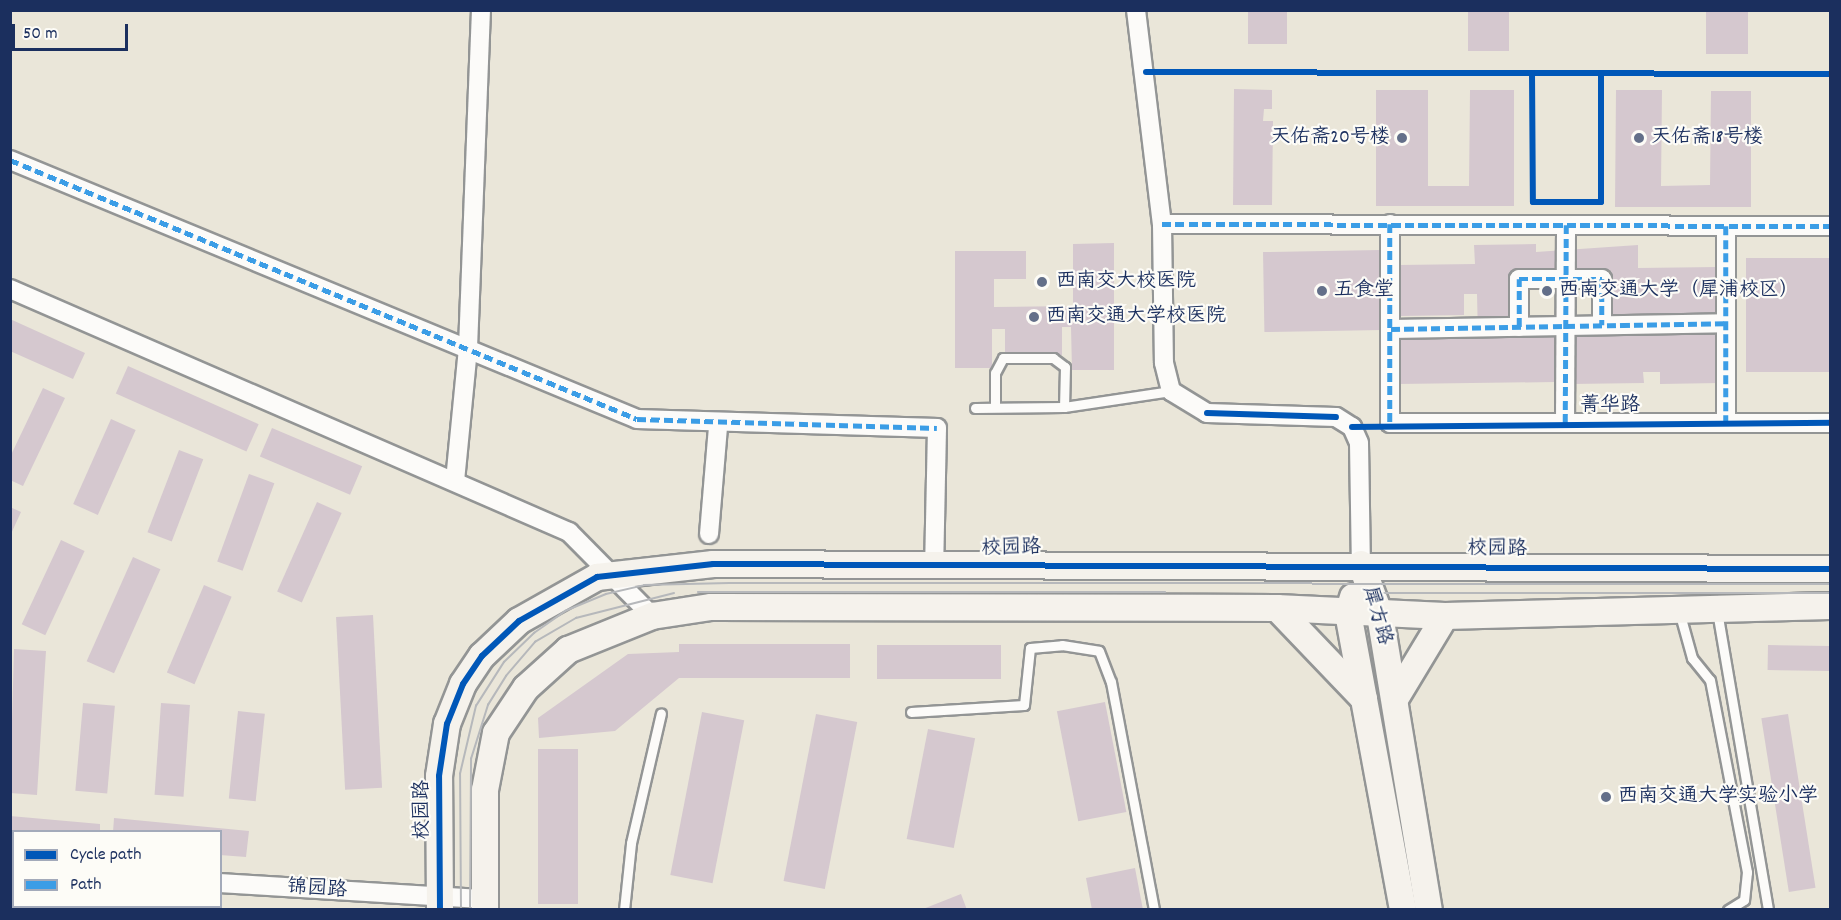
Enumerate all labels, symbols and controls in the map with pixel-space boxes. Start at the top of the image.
scale bar [15,12,130,50]
text: 50 m [23,22,58,47]
place label: 天佑斋20号楼 [1270,126,1390,150]
place label: 天佑斋18号楼 [1651,126,1763,150]
marker: 天佑斋20号楼 [1395,131,1409,145]
marker: 天佑斋18号楼 [1632,131,1646,145]
place label: 西南交大校医院 [1056,270,1196,294]
marker: 西南交大校医院 [1033,273,1051,291]
place label: 五食堂 [1334,279,1394,303]
place label: 西南交通大学（犀浦校区） [1559,279,1799,303]
marker: 五食堂 [1315,284,1329,298]
marker: 西南交通大学（犀浦校区） [1540,284,1554,298]
place label: 西南交通大学校医院 [1046,305,1226,329]
marker: 西南交通大学校医院 [1027,310,1041,324]
street label: 菁华路 [1580,394,1640,418]
street label: 校园路 [981,536,1041,562]
street label: 校园路 [1467,537,1527,563]
street label: 犀方路 [1356,584,1396,648]
street label: 校园路 [411,780,435,840]
place label: 西南交通大学实验小学 [1618,785,1818,809]
marker: 西南交通大学实验小学 [1599,790,1613,804]
legend [12,830,222,908]
text: Cycle path [70,843,141,868]
text: Path [70,873,102,898]
street label: 锦园路 [286,876,348,904]

